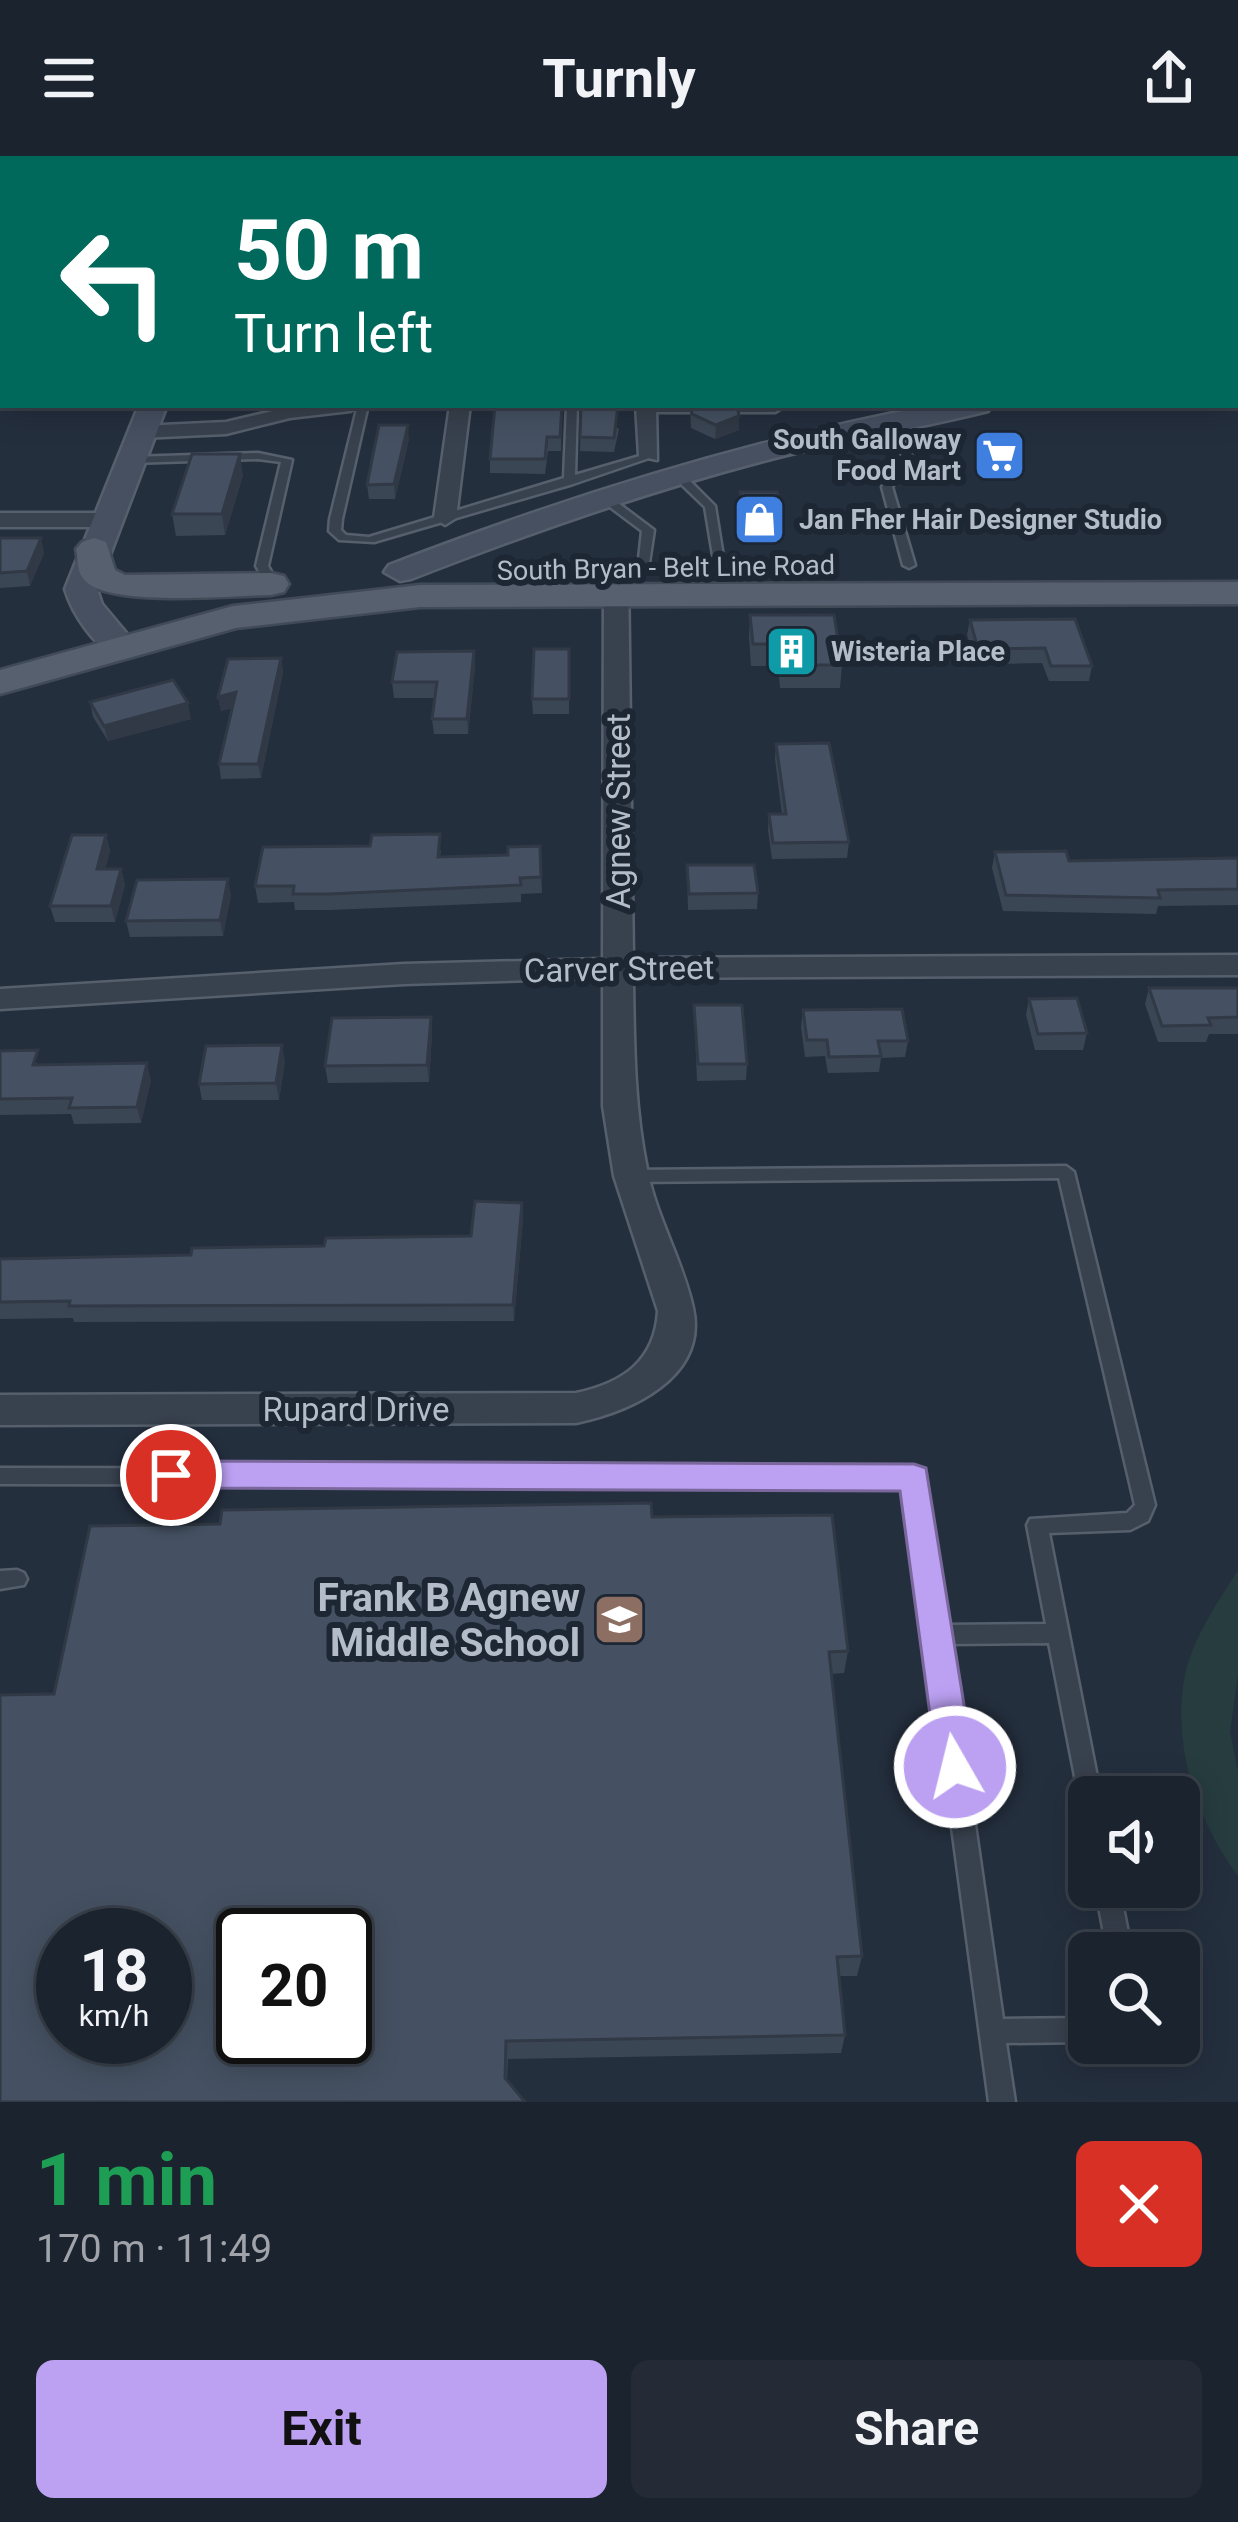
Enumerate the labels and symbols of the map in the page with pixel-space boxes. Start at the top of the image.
place label: South Galloway Food Mart [773,424,961,487]
supermarket icon: South Galloway Food Mart [972,428,1028,484]
shop icon: Jan Fher Hair Designer Studio [732,492,788,548]
place label: Jan Fher Hair Designer Studio [799,504,1162,536]
street label: South Bryan - Belt Line Road [497,549,835,587]
building icon: Wisteria Place [764,624,820,680]
place label: Wisteria Place [831,636,1005,668]
street label: Agnew Street [599,713,638,909]
street label: Carver Street [523,948,715,990]
street label: Rupard Drive [263,1390,449,1429]
pin [120,1424,222,1526]
place label: Frank B Agnew Middle School [318,1575,580,1666]
school or university icon: Frank B Agnew Middle School [591,1592,647,1648]
position arrow [892,1704,1018,1830]
speed limit sign: 20 [216,1908,372,2064]

